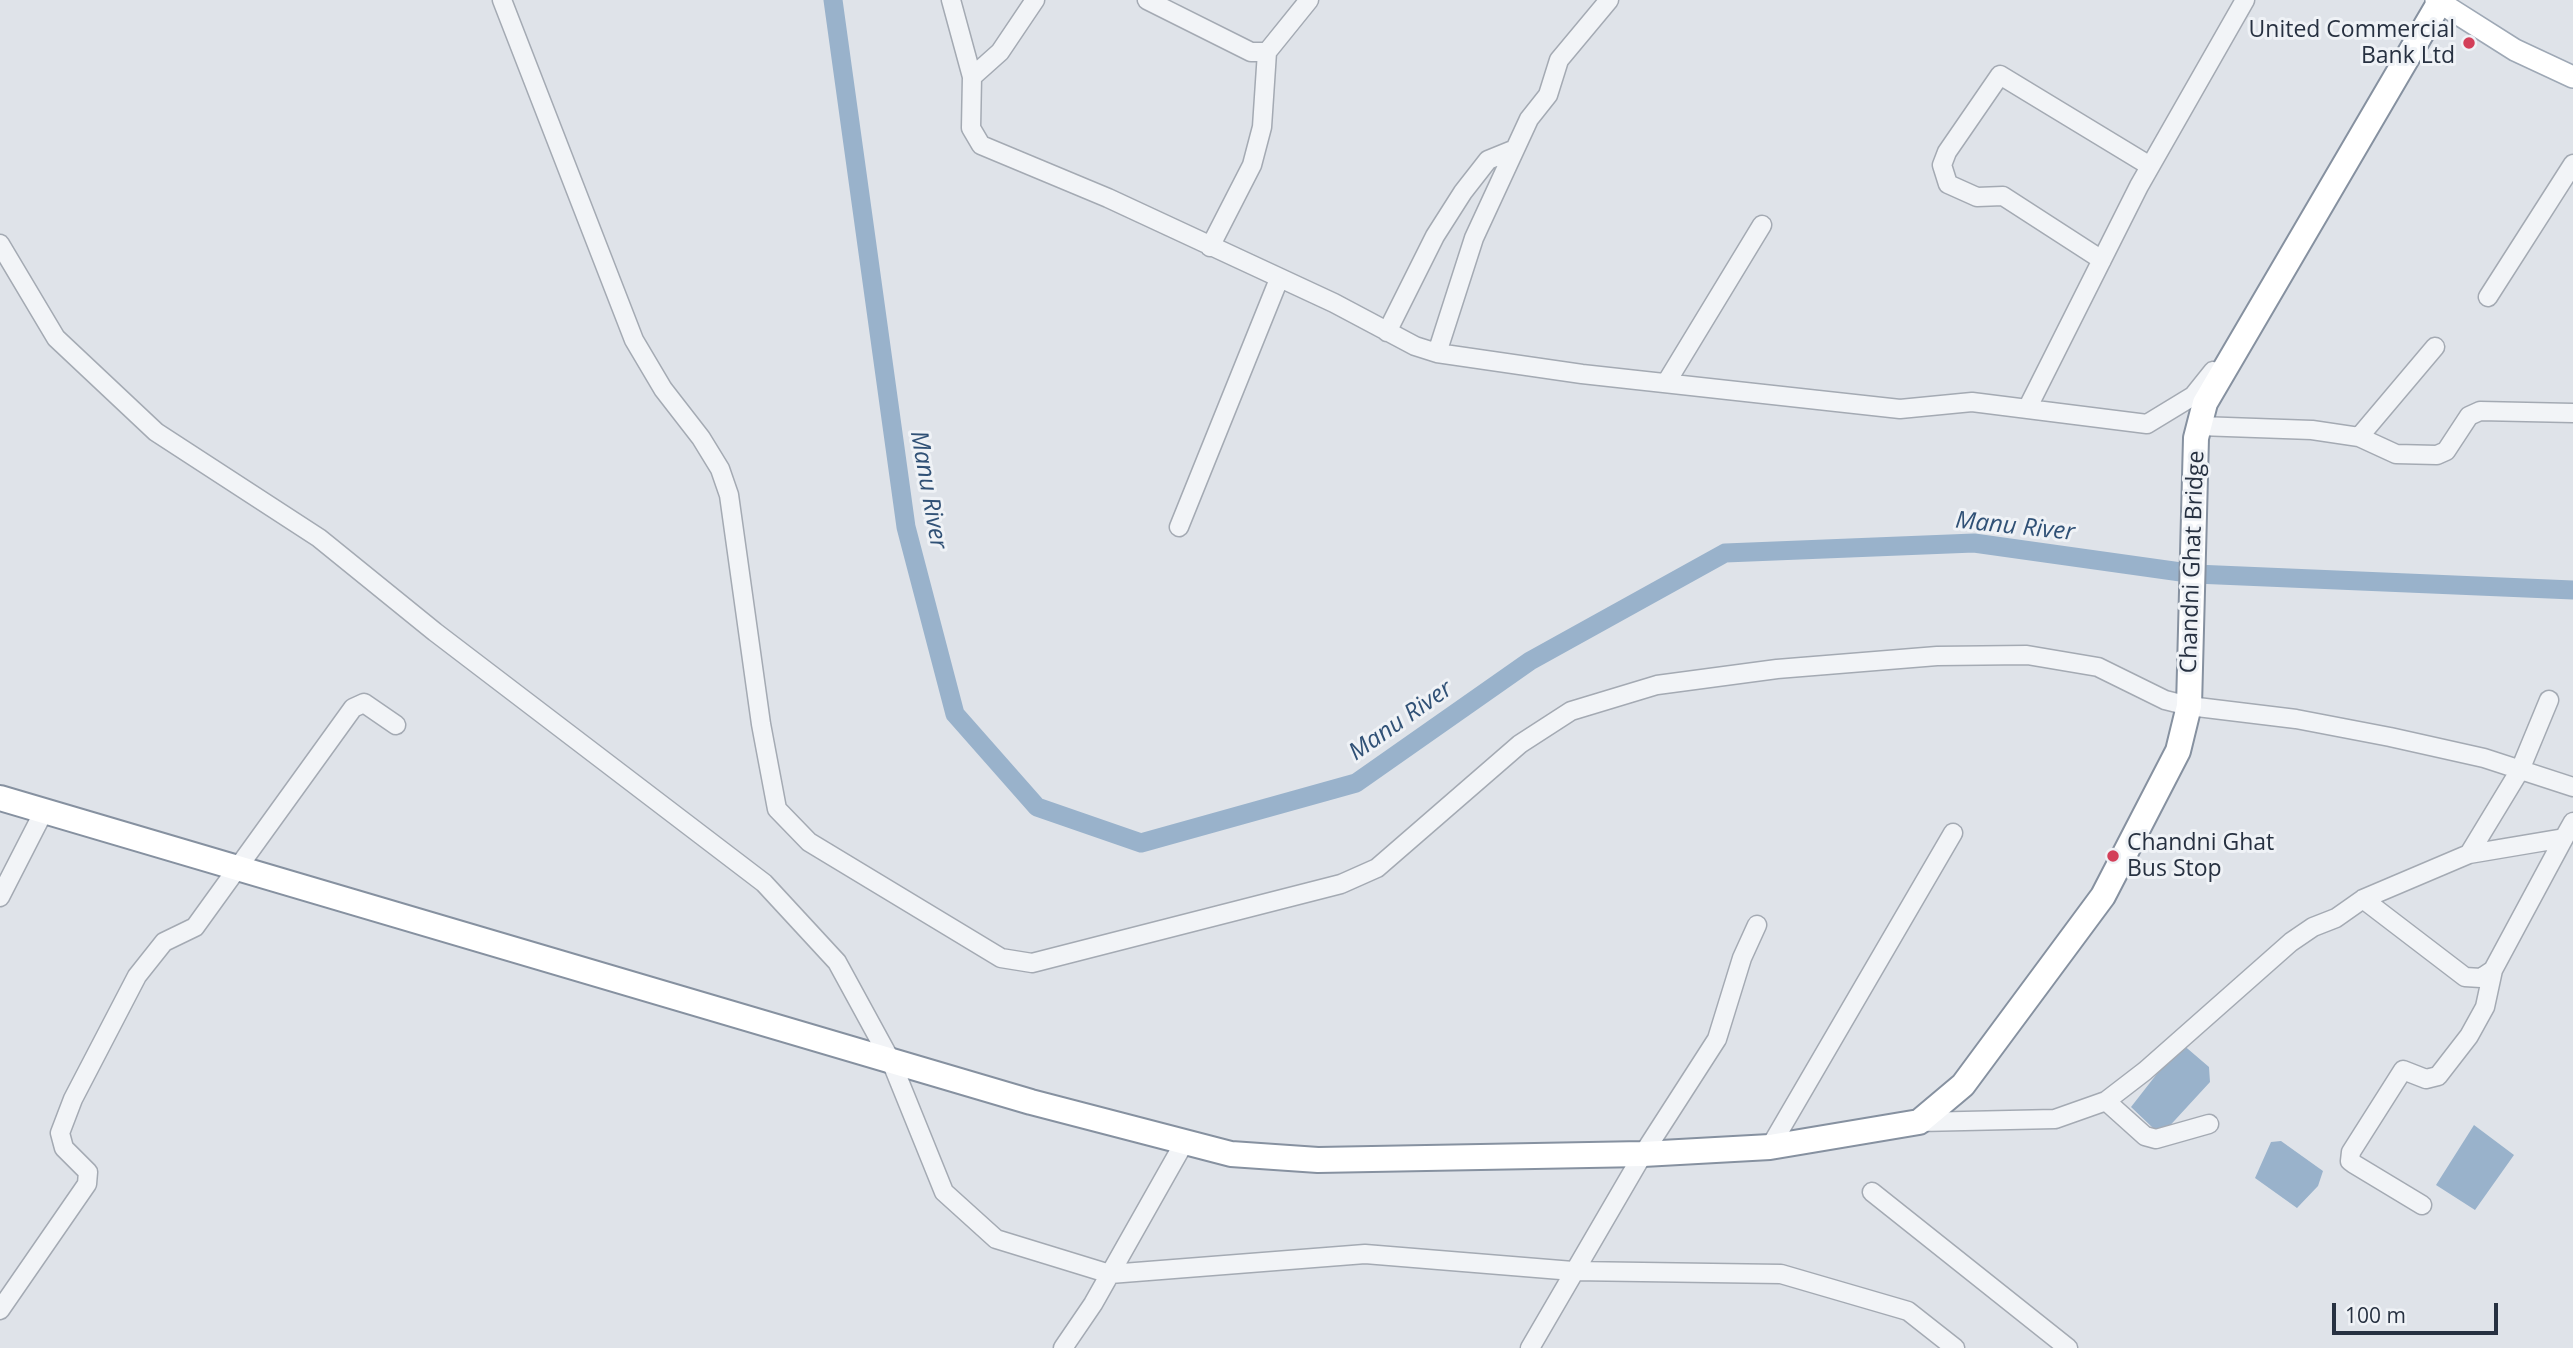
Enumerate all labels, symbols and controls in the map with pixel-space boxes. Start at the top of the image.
place label: United Commercial Bank Ltd [2249,16,2455,70]
marker: United Commercial Bank Ltd [2461,35,2477,51]
water label: Manu River [903,429,953,551]
street label: Chandni Ghat Bridge [2175,450,2211,674]
water label: Manu River [1954,506,2076,548]
water label: Manu River [1344,675,1458,767]
place label: Chandni Ghat Bus Stop [2127,829,2274,883]
marker: Chandni Ghat Bus Stop [2105,848,2121,864]
scale bar [2335,1288,2501,1332]
text: 100 m [2345,1301,2406,1329]

